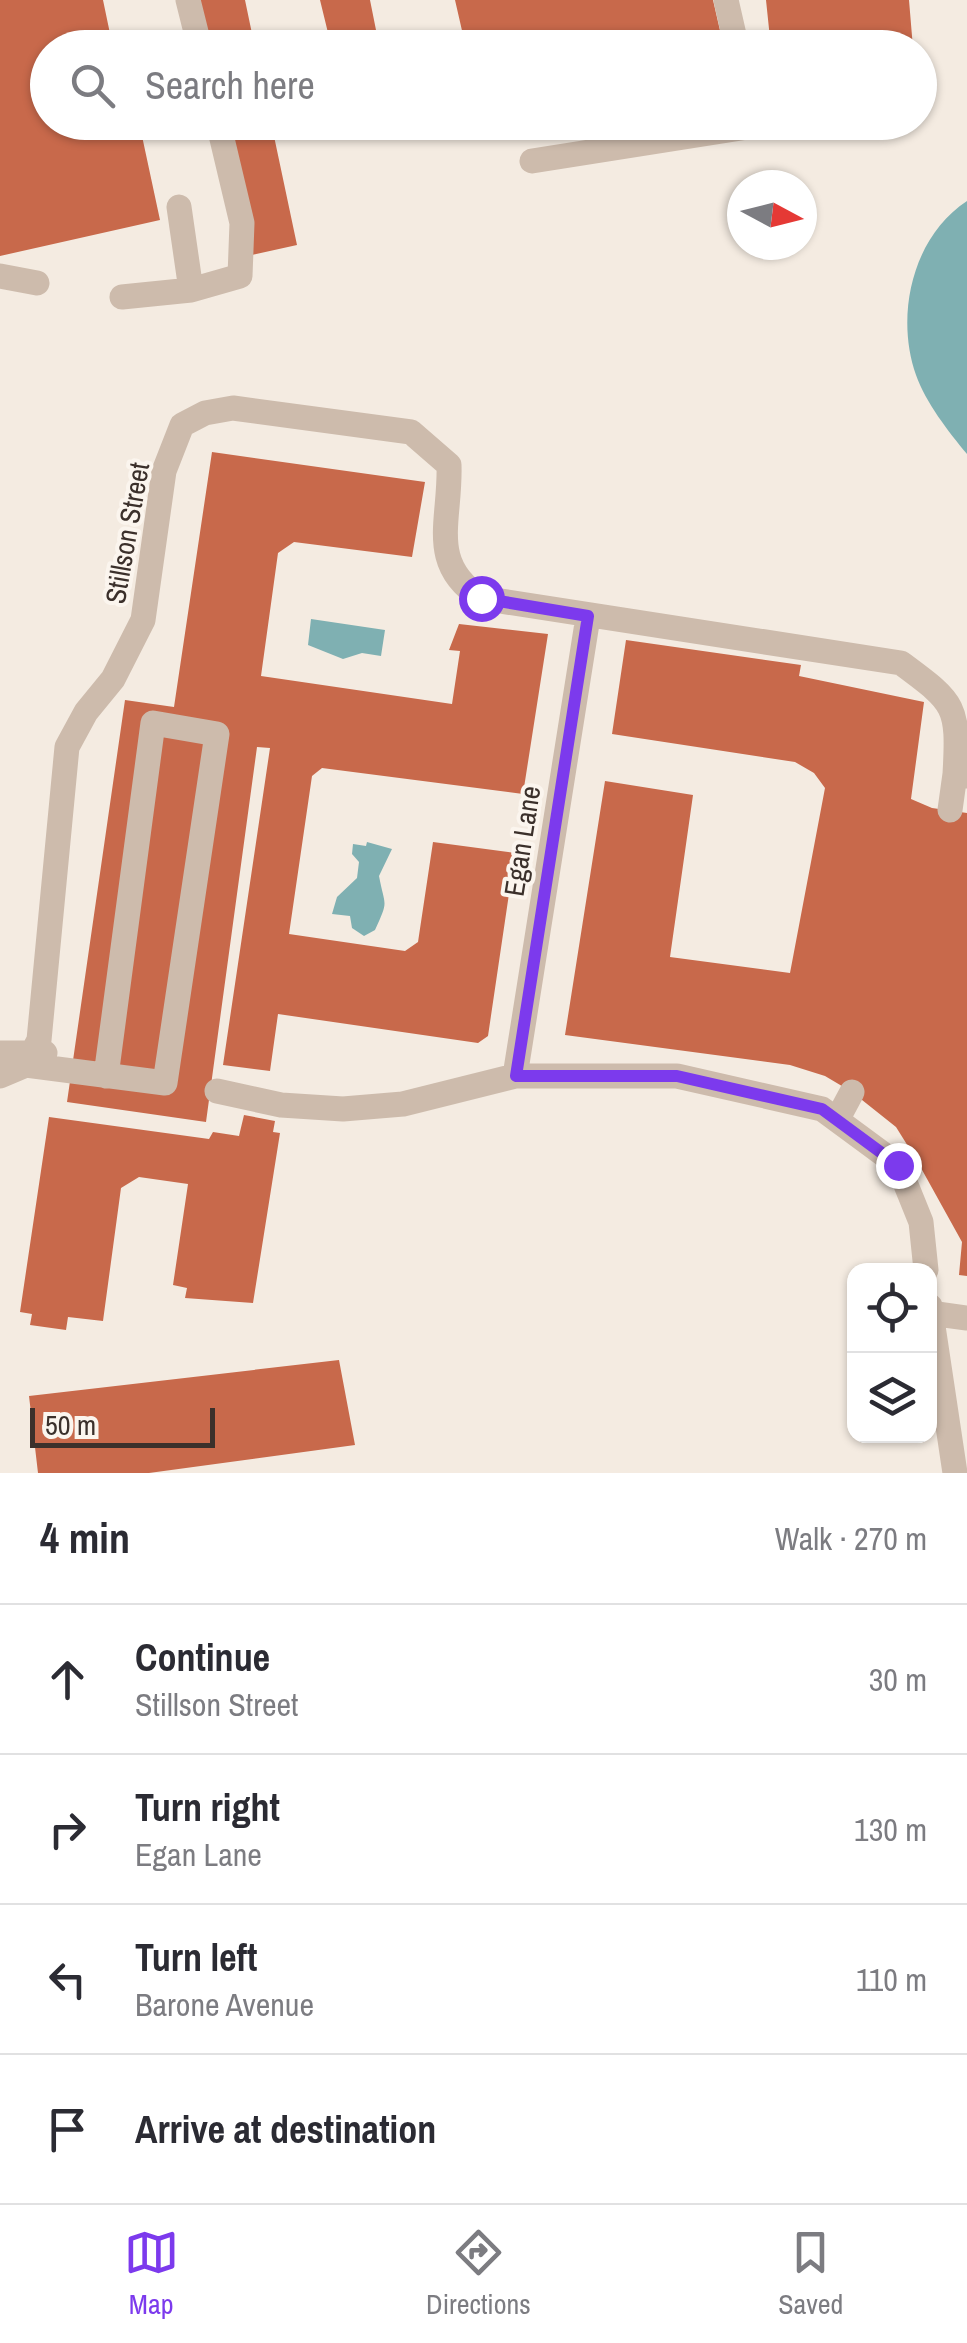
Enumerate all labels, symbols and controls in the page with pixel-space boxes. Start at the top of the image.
search box [30,30,937,140]
icon: search [65,58,120,113]
text: Search here [145,60,315,111]
north arrow [727,170,817,260]
street label: Stillson Street [96,459,158,607]
route start [459,576,505,622]
street label: Egan Lane [495,783,549,899]
route end [876,1143,922,1189]
map controls [847,1263,937,1443]
button: locate [847,1263,937,1353]
button: layers [847,1353,937,1443]
scale bar [30,1403,215,1448]
text: 50 m [45,1406,96,1444]
text: 4 min [40,1510,130,1566]
text: Walk · 270 m [775,1517,927,1560]
text: Continue [135,1632,270,1683]
icon: ahead [40,1652,95,1707]
text: 30 m [869,1658,927,1701]
text: Stillson Street [135,1683,298,1726]
text: Turn right [135,1782,280,1833]
icon: right [40,1802,95,1857]
text: 130 m [854,1808,927,1851]
text: Egan Lane [135,1833,262,1876]
text: Turn left [135,1932,257,1983]
icon: left [40,1952,95,2007]
text: 110 m [856,1958,927,2001]
text: Barone Avenue [135,1983,314,2026]
icon: arrive [40,2102,95,2157]
text: Arrive at destination [135,2104,436,2155]
tab: Map [124,2225,179,2323]
tab: Directions [426,2225,531,2323]
tab: Saved [778,2225,843,2323]

